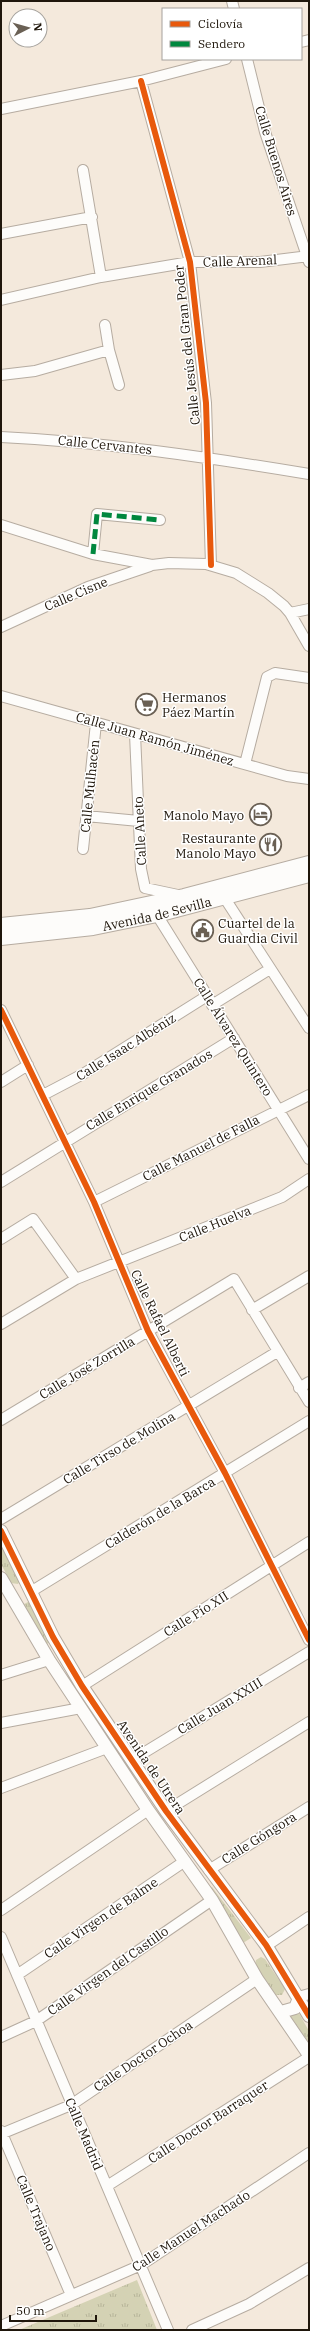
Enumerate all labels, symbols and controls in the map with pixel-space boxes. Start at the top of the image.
north arrow [8,8,48,48]
legend [162,8,302,60]
text: Ciclovía [198,16,243,31]
text: N [31,22,45,32]
text: Sendero [198,36,245,51]
street label: Calle Buenos Aires [251,104,301,218]
street label: Calle Arenal [203,251,277,271]
street label: Calle Jesús del Gran Poder [170,264,204,426]
street label: Calle Cervantes [57,432,153,458]
street label: Calle Cisne [42,573,110,615]
place label: Hermanos Páez Martín [162,689,235,721]
supermarket icon: Hermanos Páez Martín [134,691,160,717]
street label: Calle Juan Ramón Jiménez [74,708,236,770]
street label: Calle Mulhacén [77,739,103,833]
street label: Calle Aneto [130,796,150,866]
hotel icon: Manolo Mayo [247,802,273,828]
place label: Manolo Mayo [163,807,244,824]
place label: Restaurante Manolo Mayo [175,830,256,862]
restaurant icon: Restaurante Manolo Mayo [258,832,284,858]
street label: Avenida de Sevilla [101,893,213,934]
place label: Cuartel de la Guardia Civil [218,915,298,947]
public building icon: Cuartel de la Guardia Civil [189,917,215,943]
street label: Calle Álvarez Quintero [190,975,276,1099]
street label: Calle Isaac Albéniz [73,1009,179,1085]
street label: Calle Enrique Granados [83,1045,215,1135]
street label: Calle Manuel de Falla [140,1111,262,1185]
street label: Calle Huelva [176,1202,254,1246]
street label: Calle Rafael Alberti [127,1267,193,1379]
street label: Calle José Zorrilla [36,1333,138,1403]
street label: Calle Tirso de Molina [60,1408,178,1488]
street label: Calderón de la Barca [102,1473,218,1553]
street label: Calle Pío XII [160,1587,232,1641]
street label: Calle Juan XXIII [174,1674,266,1738]
street label: Avenida de Utrera [113,1716,189,1818]
street label: Calle Góngora [218,1808,300,1868]
street label: Calle Virgen de Balme [41,1874,161,1962]
street label: Calle Virgen del Castillo [44,1923,172,2019]
street label: Calle Doctor Ochoa [90,2017,196,2095]
street label: Calle Doctor Barraquer [145,2077,272,2167]
street label: Calle Madrid [61,2095,107,2173]
street label: Calle Trajano [12,2172,60,2254]
street label: Calle Manuel Machado [129,2186,253,2276]
scale bar [10,2297,96,2323]
text: 50 m [16,2303,45,2318]

